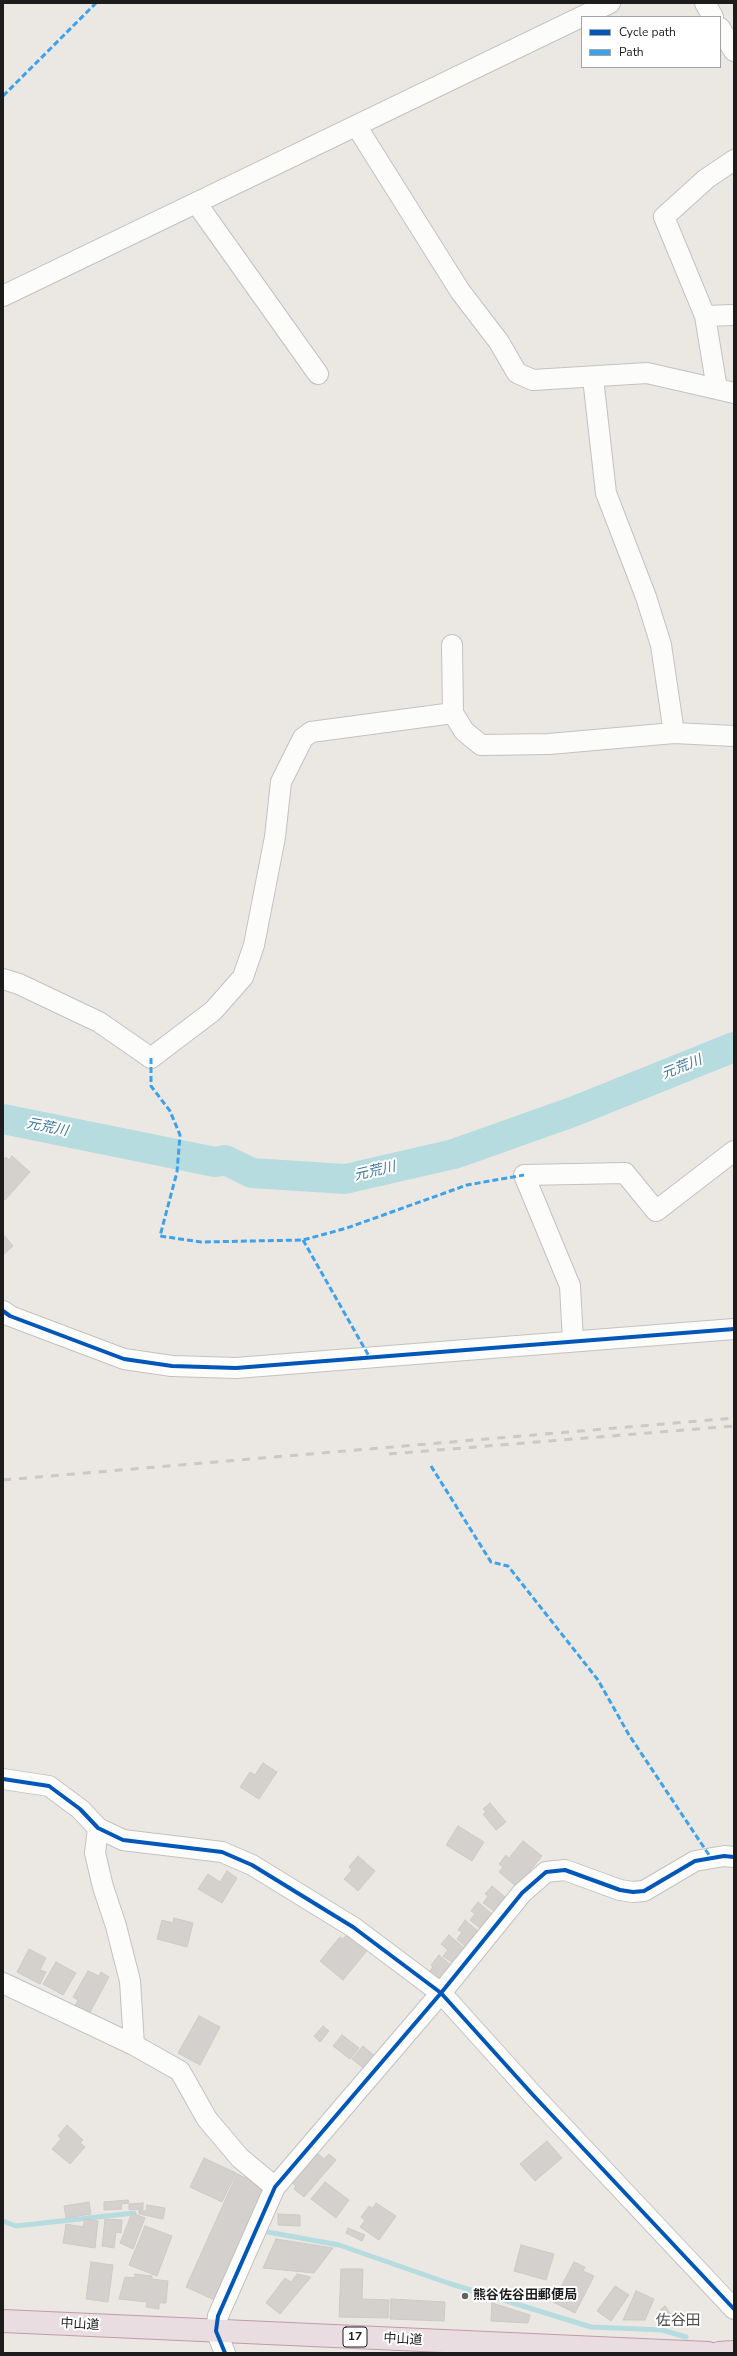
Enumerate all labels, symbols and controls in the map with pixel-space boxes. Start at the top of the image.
legend [581,16,721,68]
text: Cycle path [619,24,676,40]
text: Path [619,44,644,60]
water label: 元荒川 [659,1052,705,1084]
water label: 元荒川 [25,1116,69,1140]
water label: 元荒川 [353,1159,397,1185]
place label: 熊谷佐谷田郵便局 [473,2288,577,2304]
marker: 熊谷佐谷田郵便局 [460,2291,470,2301]
district label: 佐谷田 [656,2312,700,2330]
street label: 中山道 [60,2316,100,2334]
road number: 17 [343,2327,367,2347]
street label: 中山道 [383,2331,423,2349]

